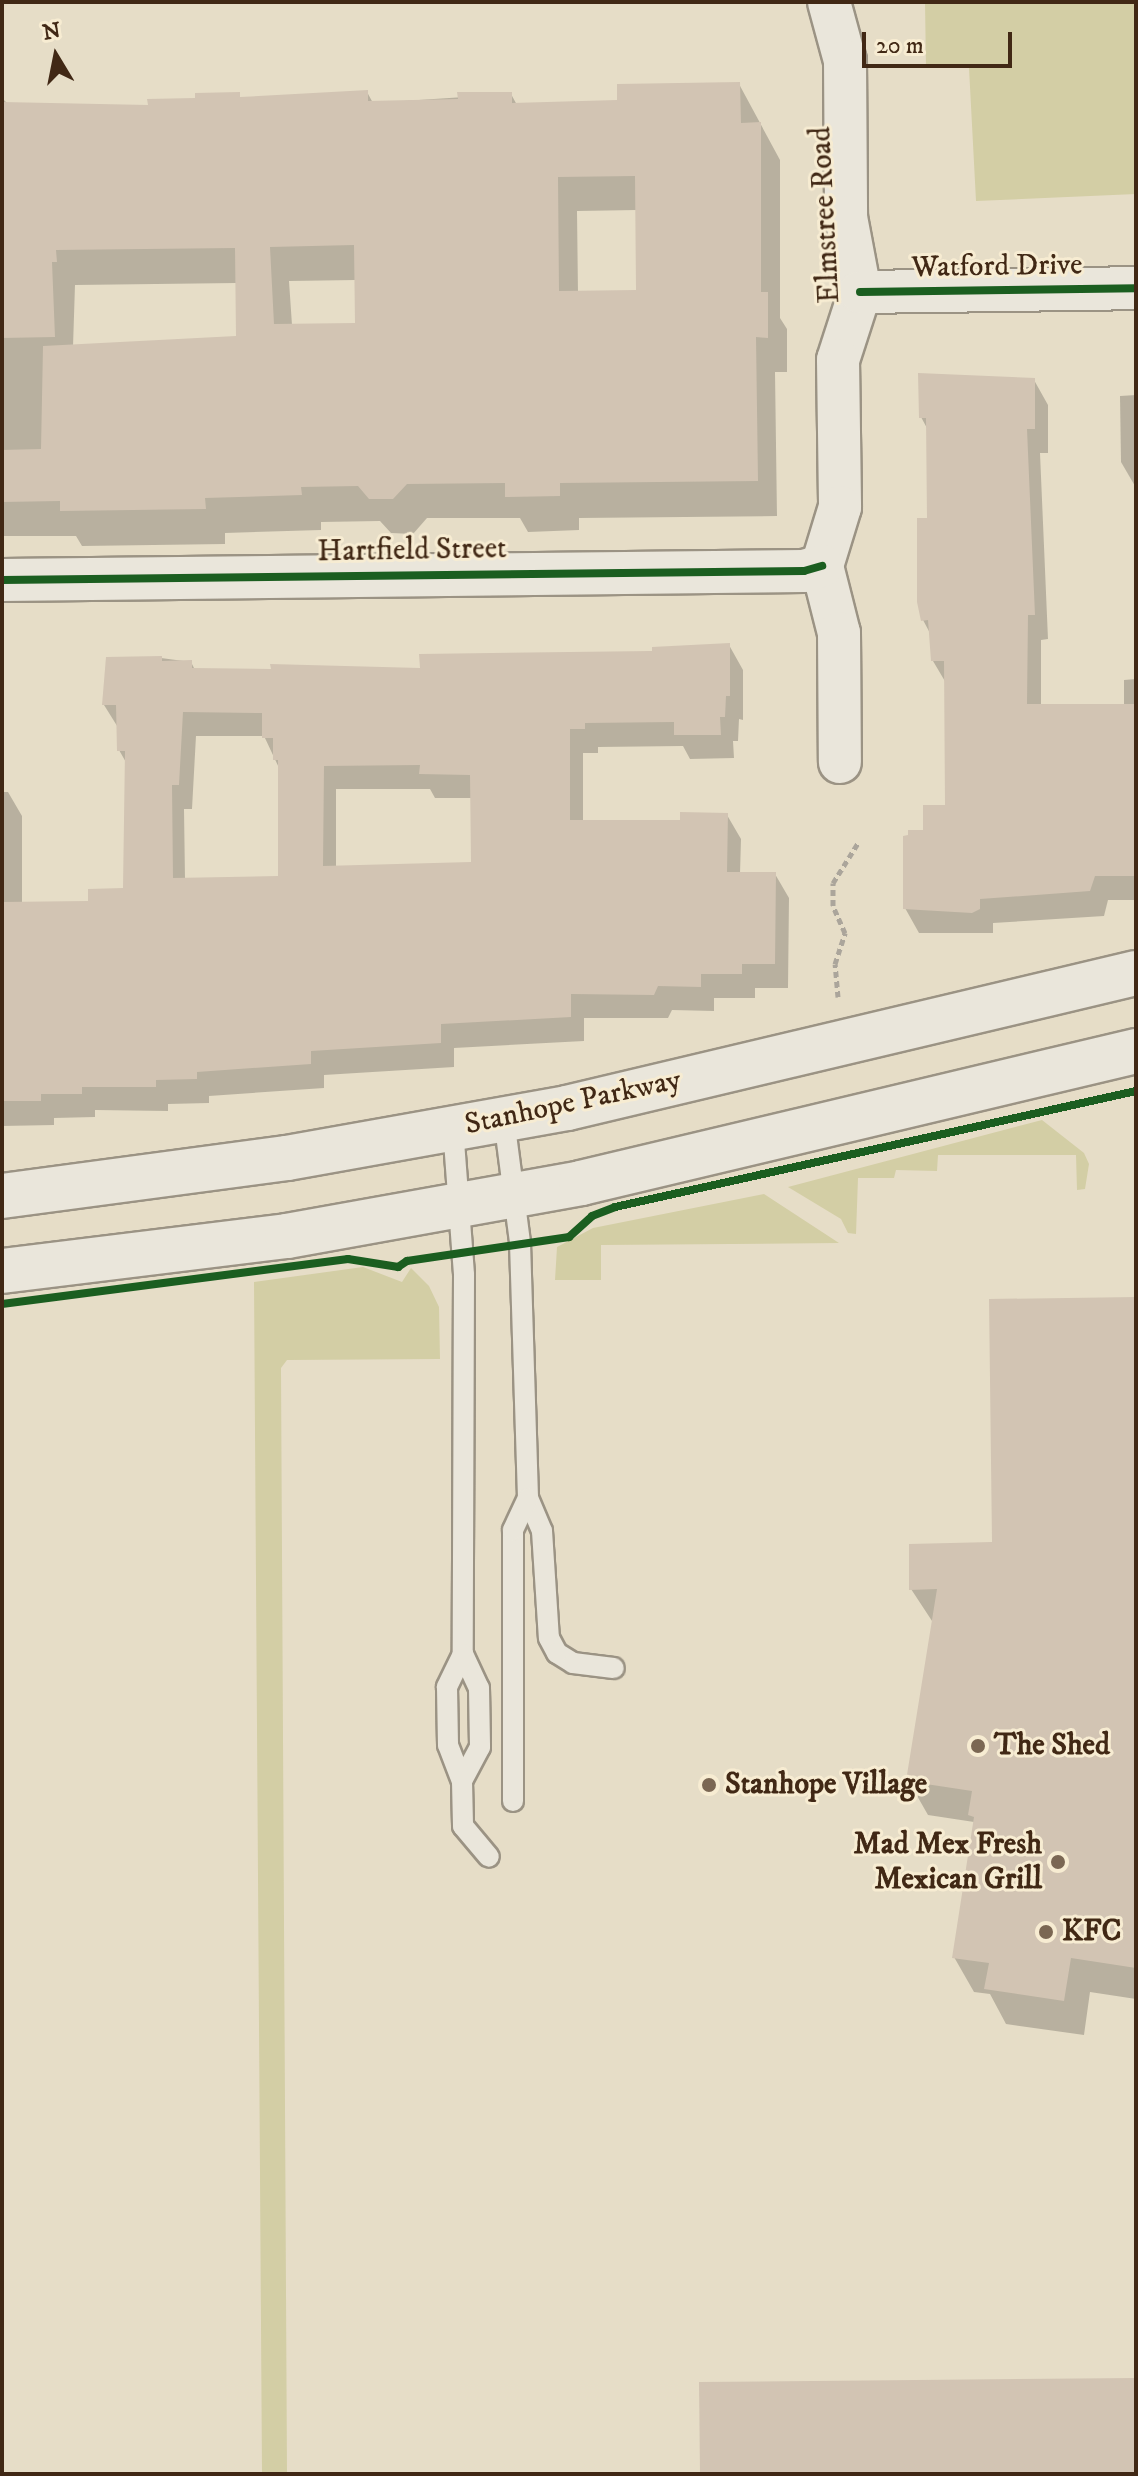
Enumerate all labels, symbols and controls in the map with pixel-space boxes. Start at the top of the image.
north arrow [16,16,96,96]
scale bar [866,16,1016,66]
text: N [41,17,63,47]
text: 20 m [876,31,924,61]
street label: Elmstree Road [803,126,849,304]
street label: Watford Drive [911,248,1083,286]
street label: Hartfield Street [317,531,507,571]
street label: Stanhope Parkway [462,1063,684,1143]
place label: The Shed [994,1728,1110,1764]
marker: The Shed [969,1737,987,1755]
place label: Stanhope Village [725,1767,927,1803]
marker: Stanhope Village [700,1776,718,1794]
place label: Mad Mex Fresh Mexican Grill [854,1827,1042,1898]
marker: Mad Mex Fresh Mexican Grill [1049,1853,1067,1871]
place label: KFC [1062,1914,1121,1950]
marker: KFC [1037,1923,1055,1941]

